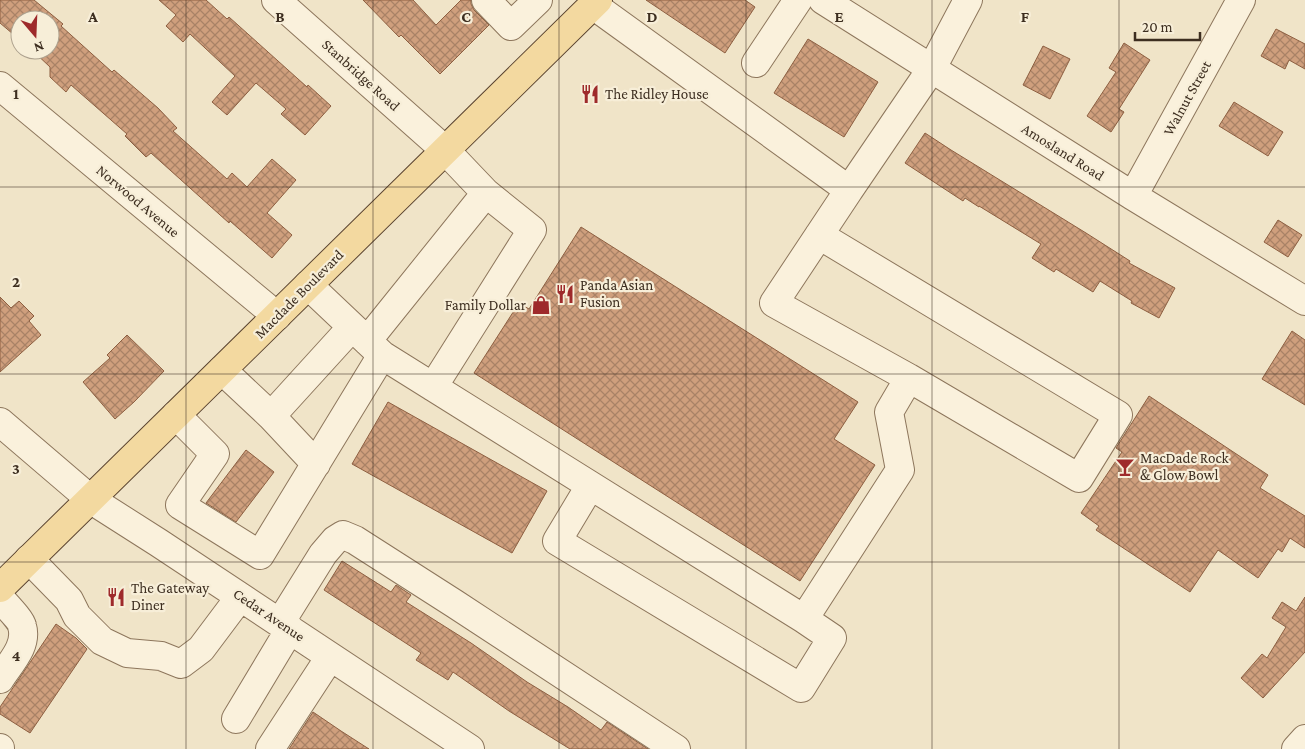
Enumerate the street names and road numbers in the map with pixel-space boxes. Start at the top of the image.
street label: Stanbridge Road [318,36,403,115]
street label: Walnut Street [1160,57,1215,138]
street label: Amosland Road [1019,120,1107,184]
street label: Norwood Avenue [93,162,183,241]
street label: Macdade Boulevard [251,246,347,342]
street label: Cedar Avenue [230,585,308,645]

